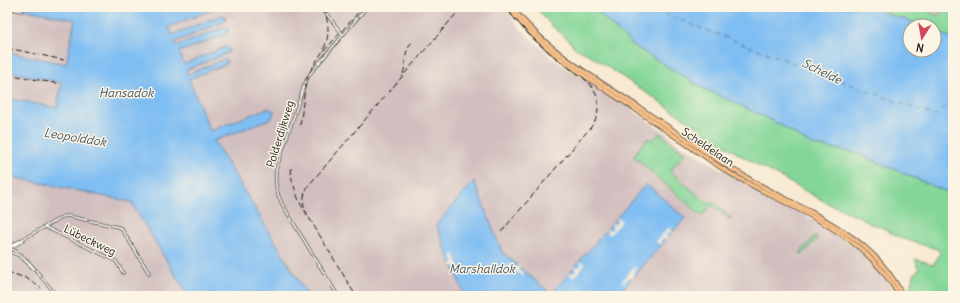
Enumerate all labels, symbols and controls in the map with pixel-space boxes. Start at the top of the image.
north arrow [902,18,942,58]
text: N [915,40,925,55]
water label: Schelde [800,55,846,88]
water label: Hansadok [99,85,154,100]
street label: Polderdijkweg [263,99,297,169]
street label: Scheldelaan [679,124,737,170]
water label: Leopolddok [43,125,108,149]
street label: Lübeckweg [62,221,118,259]
water label: Marshalldok [449,261,516,276]

